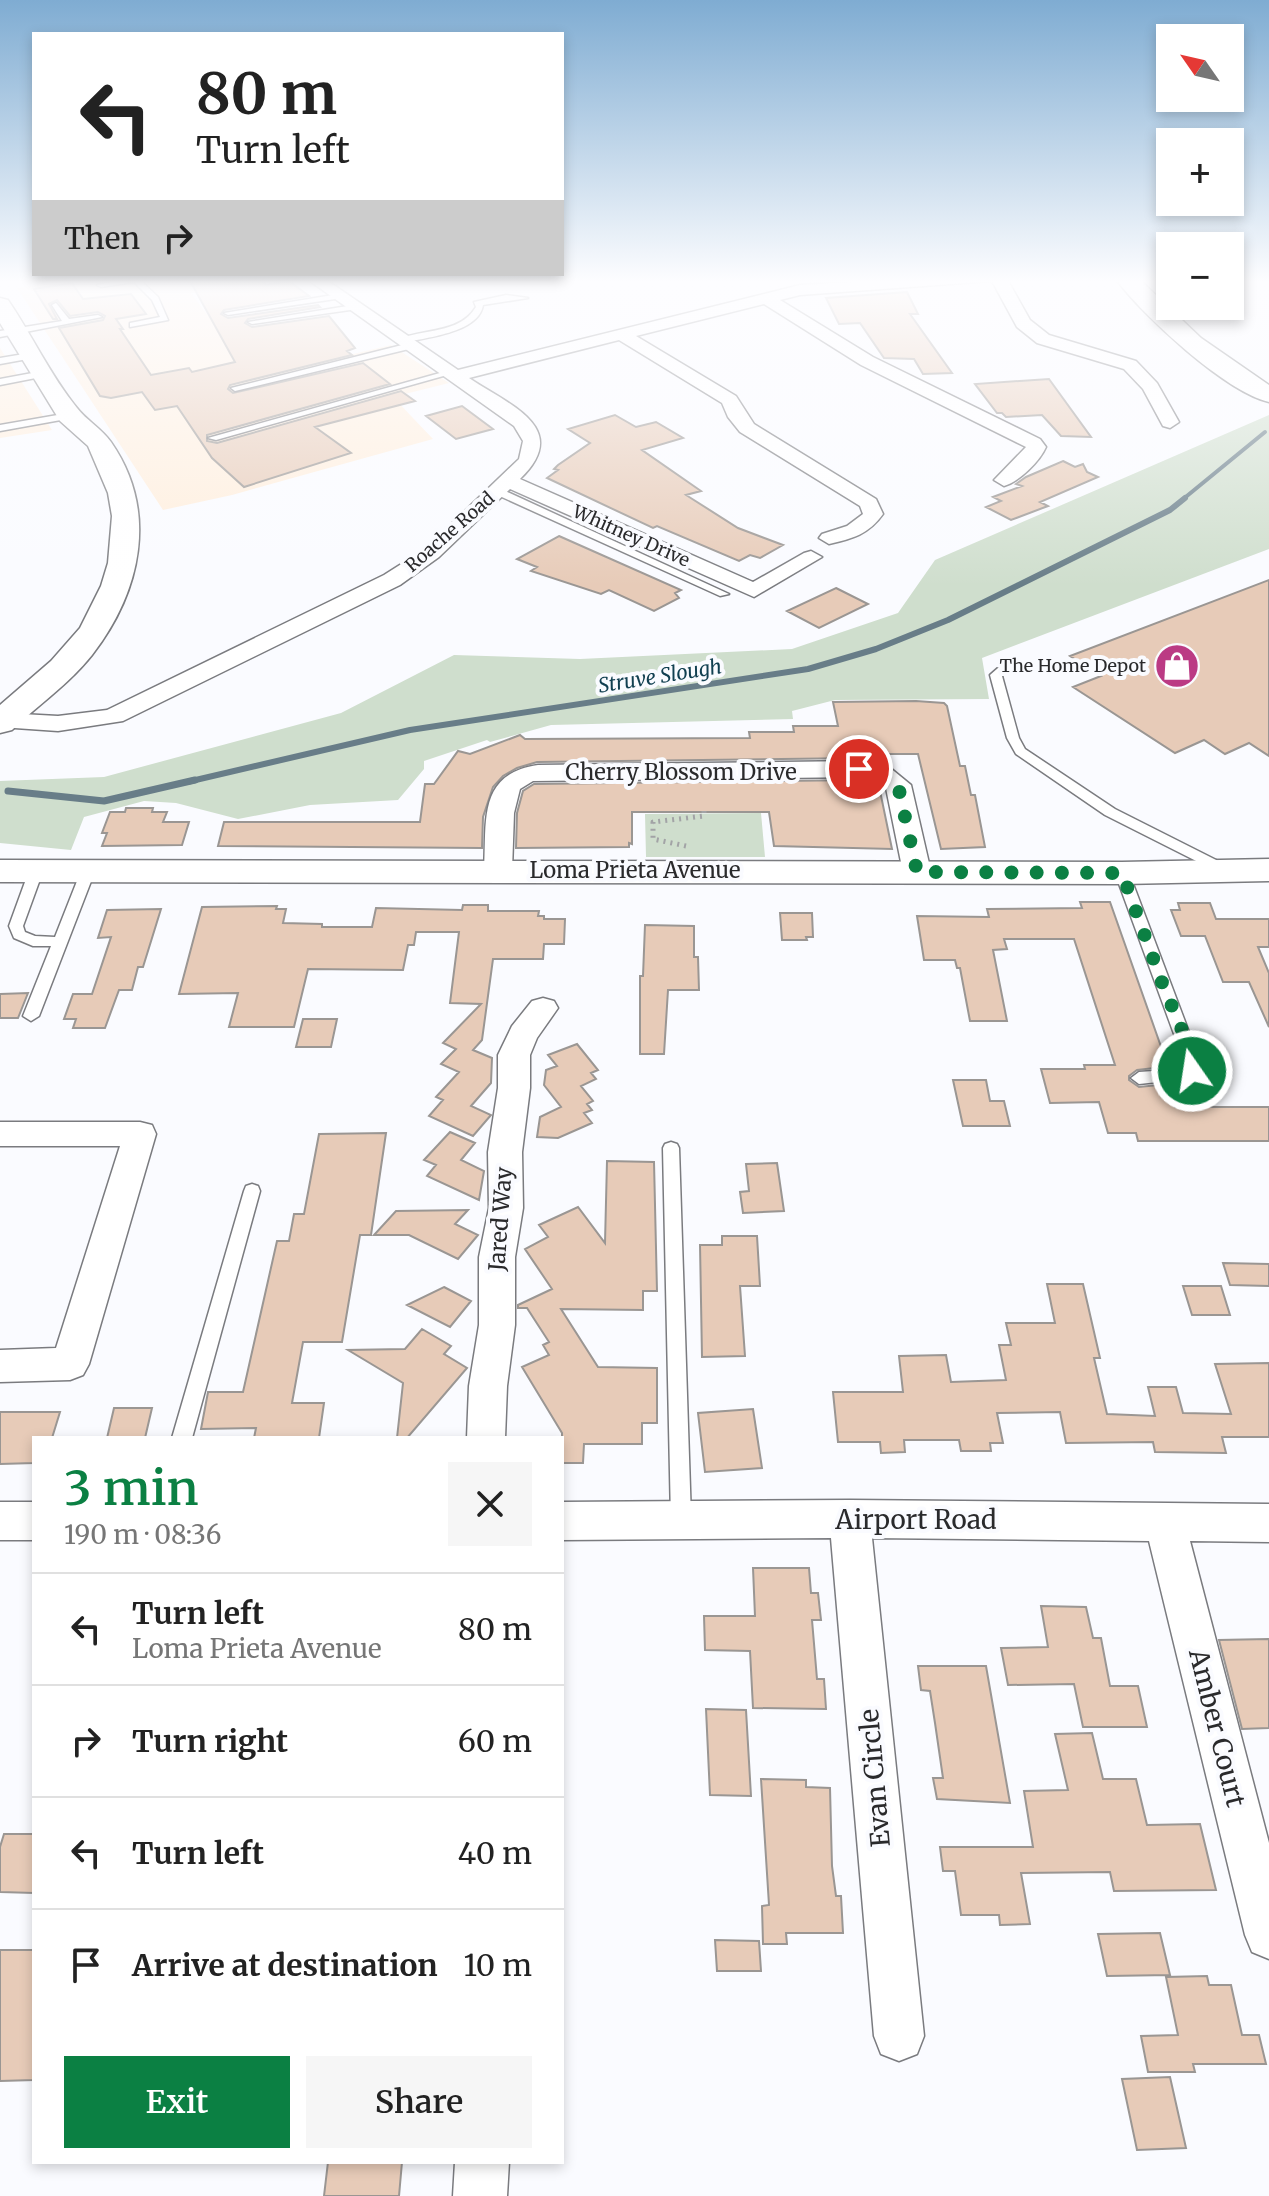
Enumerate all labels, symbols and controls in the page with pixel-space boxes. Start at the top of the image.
north arrow [1156,24,1244,112]
map controls [1156,24,1244,320]
text: 80 m [196,59,337,129]
icon: left [64,64,168,168]
text: Turn left [196,128,350,173]
button: + [1156,128,1244,216]
icon: right [156,216,200,260]
text: Then [64,219,140,257]
button: − [1156,232,1244,320]
street label: Roache Road [400,486,499,577]
street label: Whitney Drive [568,499,693,572]
shop icon: The Home Depot [1153,642,1201,690]
water label: Struve Slough [596,653,723,698]
place label: The Home Depot [999,654,1146,677]
pin [825,735,893,803]
icon: arrive [837,747,881,791]
street label: Cherry Blossom Drive [565,758,797,786]
street label: Loma Prieta Avenue [529,856,741,884]
position arrow [1150,1029,1234,1113]
street label: Jared Way [482,1166,518,1273]
text: 3 min [64,1458,199,1518]
button: close [448,1462,532,1546]
street label: Airport Road [834,1503,997,1536]
text: 190 m · 08:36 [64,1518,221,1551]
text: Turn left [132,1594,264,1632]
icon: left [64,1607,108,1651]
text: 80 m [458,1610,532,1648]
text: Loma Prieta Avenue [132,1632,382,1665]
street label: Amber Court [1182,1645,1253,1810]
street label: Evan Circle [852,1708,897,1848]
icon: right [64,1719,108,1763]
text: Turn right [132,1722,288,1760]
text: 60 m [458,1722,532,1760]
icon: left [64,1831,108,1875]
text: Turn left [132,1834,264,1872]
text: 40 m [458,1834,532,1872]
icon: arrive [64,1943,108,1987]
text: Arrive at destination [132,1946,438,1984]
text: 10 m [464,1946,532,1984]
button: Exit [64,2056,290,2148]
button: Share [306,2056,532,2148]

